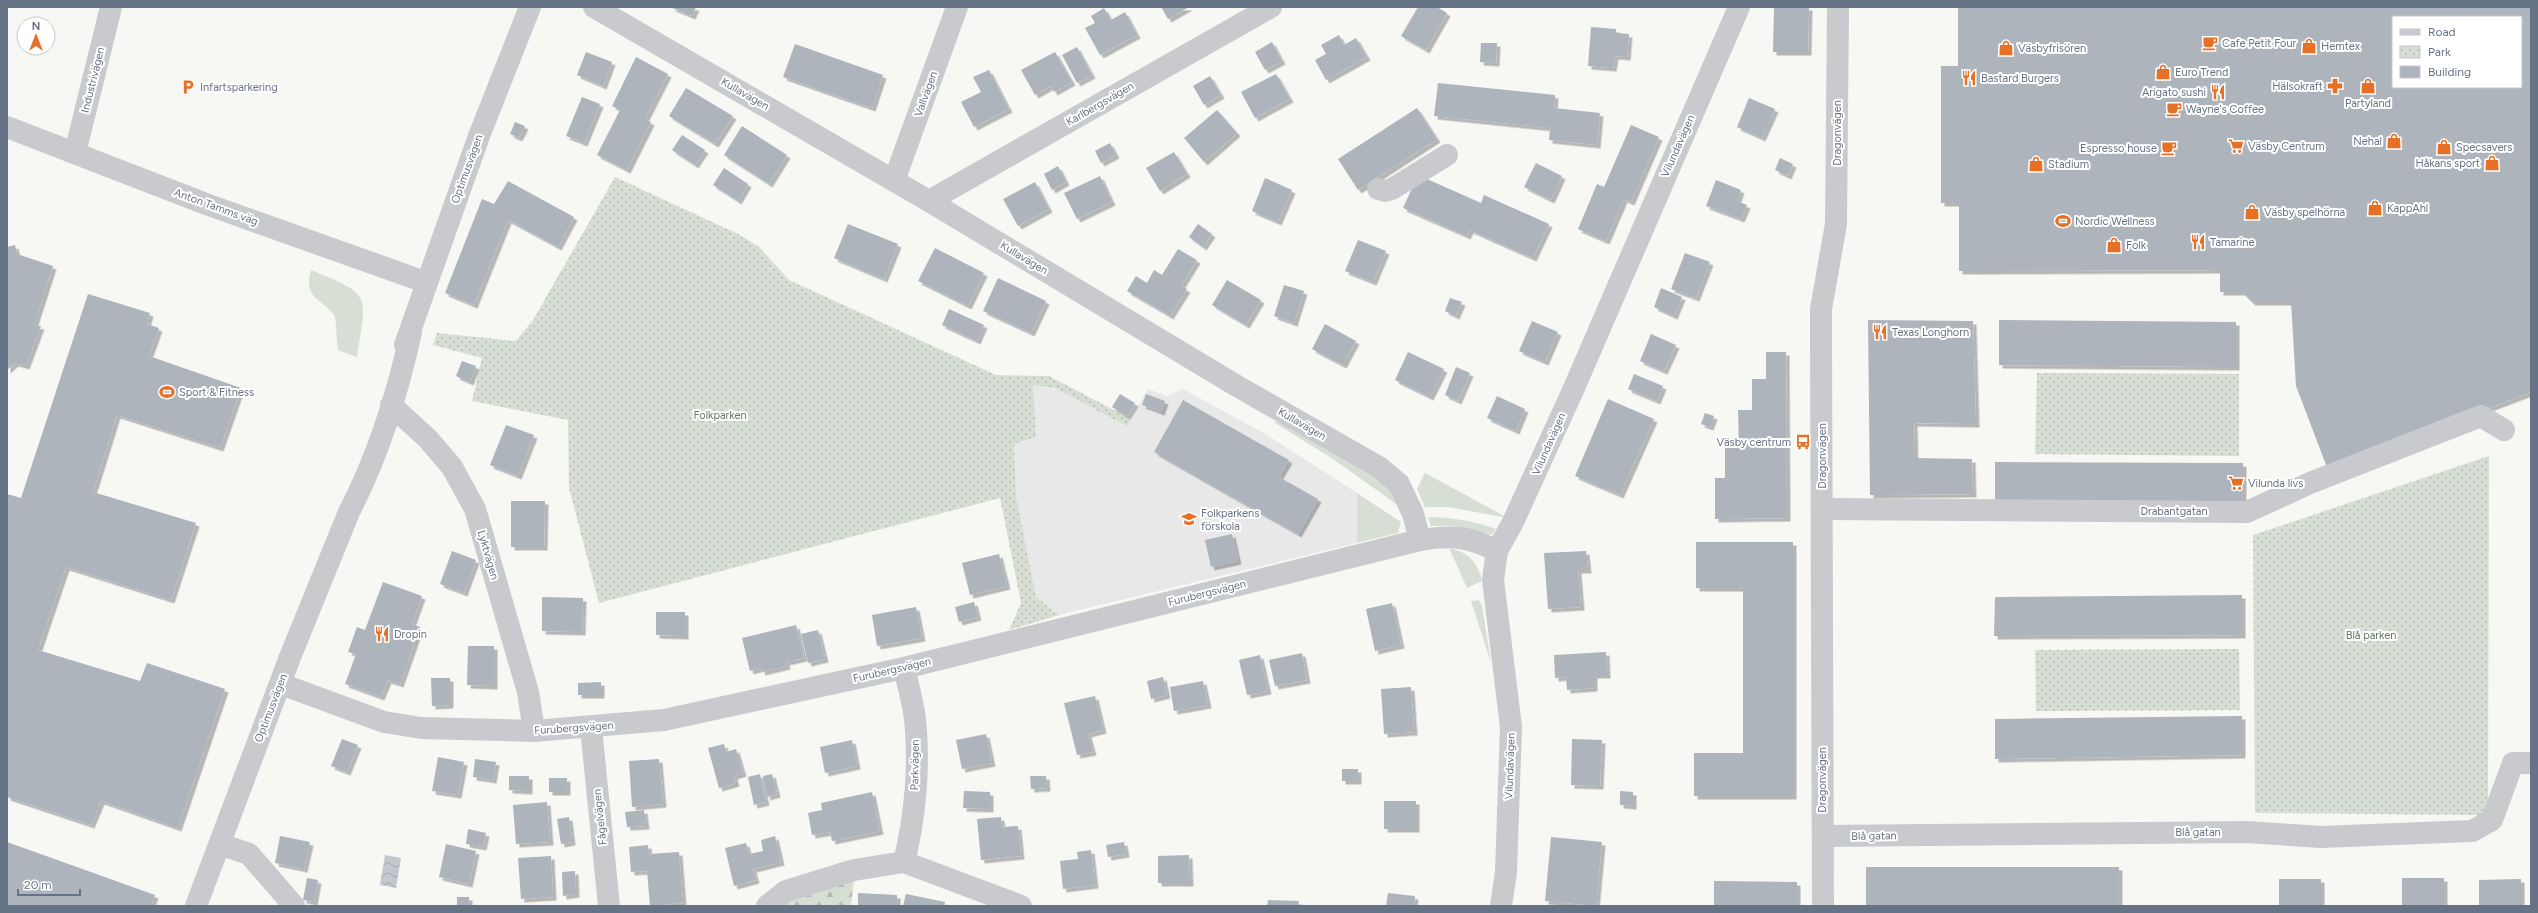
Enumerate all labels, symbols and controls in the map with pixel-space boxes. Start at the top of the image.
north arrow [16,16,56,56]
legend [2392,16,2522,88]
text: N [32,20,40,33]
text: Road [2428,25,2456,39]
cafe icon: Cafe Petit Four [2201,34,2219,52]
place label: Cafe Petit Four [2222,37,2297,50]
shop icon: Hemtex [2300,37,2318,55]
shop icon: Väsbyfrisören [1997,39,2015,57]
place label: Hemtex [2321,40,2361,53]
place label: Väsbyfrisören [2018,42,2086,55]
text: Park [2428,45,2451,59]
street label: Industrivägen [79,46,107,114]
shop icon: Euro Trend [2154,63,2172,81]
text: Building [2428,65,2471,79]
place label: Euro Trend [2175,66,2228,79]
street label: Vallvägen [912,69,940,119]
restaurant icon: Bastard Burgers [1960,69,1978,87]
place label: Bastard Burgers [1981,72,2059,85]
street label: Kullavägen [719,75,771,113]
pharmacy icon: Hälsokraft [2326,77,2344,95]
shop icon: Partyland [2359,77,2377,95]
parking icon: Infartsparkering [179,78,197,96]
street label: Karlbergsvägen [1064,79,1136,129]
place label: Hälsokraft [2272,80,2323,93]
place label: Infartsparkering [200,81,278,94]
restaurant icon: Arigato sushi [2209,83,2227,101]
place label: Arigato sushi [2142,86,2206,99]
place label: Partyland [2345,97,2391,110]
street label: Dragonvägen [1831,100,1844,166]
cafe icon: Wayne's Coffee [2165,100,2183,118]
place label: Wayne's Coffee [2186,103,2264,116]
street label: Vilundavägen [1658,113,1698,179]
shop icon: Nehal [2385,132,2403,150]
street label: Optimusvägen [449,133,485,205]
place label: Nehal [2353,135,2382,148]
supermarket icon: Väsby Centrum [2227,137,2245,155]
shop icon: Specsavers [2435,138,2453,156]
cafe icon: Espresso house [2160,139,2178,157]
place label: Väsby Centrum [2248,140,2325,153]
place label: Specsavers [2456,141,2512,154]
place label: Espresso house [2080,142,2157,155]
shop icon: Håkans sport [2483,154,2501,172]
shop icon: Stadium [2027,155,2045,173]
place label: Håkans sport [2415,157,2480,170]
place label: Stadium [2048,158,2089,171]
street label: Anton Tamms väg [172,186,260,228]
shop icon: KappAhl [2366,199,2384,217]
place label: KappAhl [2387,202,2428,215]
shop icon: Väsby spelhörna [2243,203,2261,221]
place label: Väsby spelhörna [2264,206,2345,219]
sports icon: Nordic Wellness [2054,212,2072,230]
place label: Nordic Wellness [2075,215,2155,228]
restaurant icon: Tamarine [2189,233,2207,251]
shop icon: Folk [2105,236,2123,254]
place label: Tamarine [2210,236,2254,249]
street label: Kullavägen [998,239,1050,277]
place label: Folk [2126,239,2147,252]
restaurant icon: Texas Longhorn [1871,323,1889,341]
place label: Texas Longhorn [1892,326,1969,339]
sports icon: Sport & Fitness [158,383,176,401]
place label: Sport & Fitness [179,386,254,399]
street label: Kullavägen [1276,405,1328,443]
park label: Folkparken [693,409,747,422]
street label: Vilundavägen [1529,411,1569,477]
street label: Dragonvägen [1816,423,1829,489]
bus stop icon: Väsby centrum [1794,433,1812,451]
place label: Väsby centrum [1716,436,1791,449]
supermarket icon: Vilunda livs [2227,474,2245,492]
place label: Vilunda livs [2248,477,2303,490]
street label: Drabantgatan [2140,505,2208,518]
place label: Folkparkens förskola [1201,507,1259,533]
school or university icon: Folkparkens förskola [1180,510,1198,528]
street label: Lyktvägen [475,529,501,581]
street label: Furubergsvägen [1167,577,1247,609]
restaurant icon: Dropin [373,625,391,643]
place label: Dropin [394,628,427,641]
park label: Blå parken [2346,629,2396,642]
street label: Furubergsvägen [852,655,932,685]
street label: Optimusvägen [252,672,290,744]
street label: Furubergsvägen [534,719,614,737]
street label: Vilundavägen [1502,732,1518,800]
street label: Parkvägen [908,739,922,791]
street label: Dragonvägen [1816,747,1829,813]
street label: Fågelvägen [591,788,609,846]
street label: Blå gatan [2175,826,2221,839]
street label: Blå gatan [1851,829,1897,843]
scale bar [18,871,80,897]
text: 20 m [24,878,52,892]

